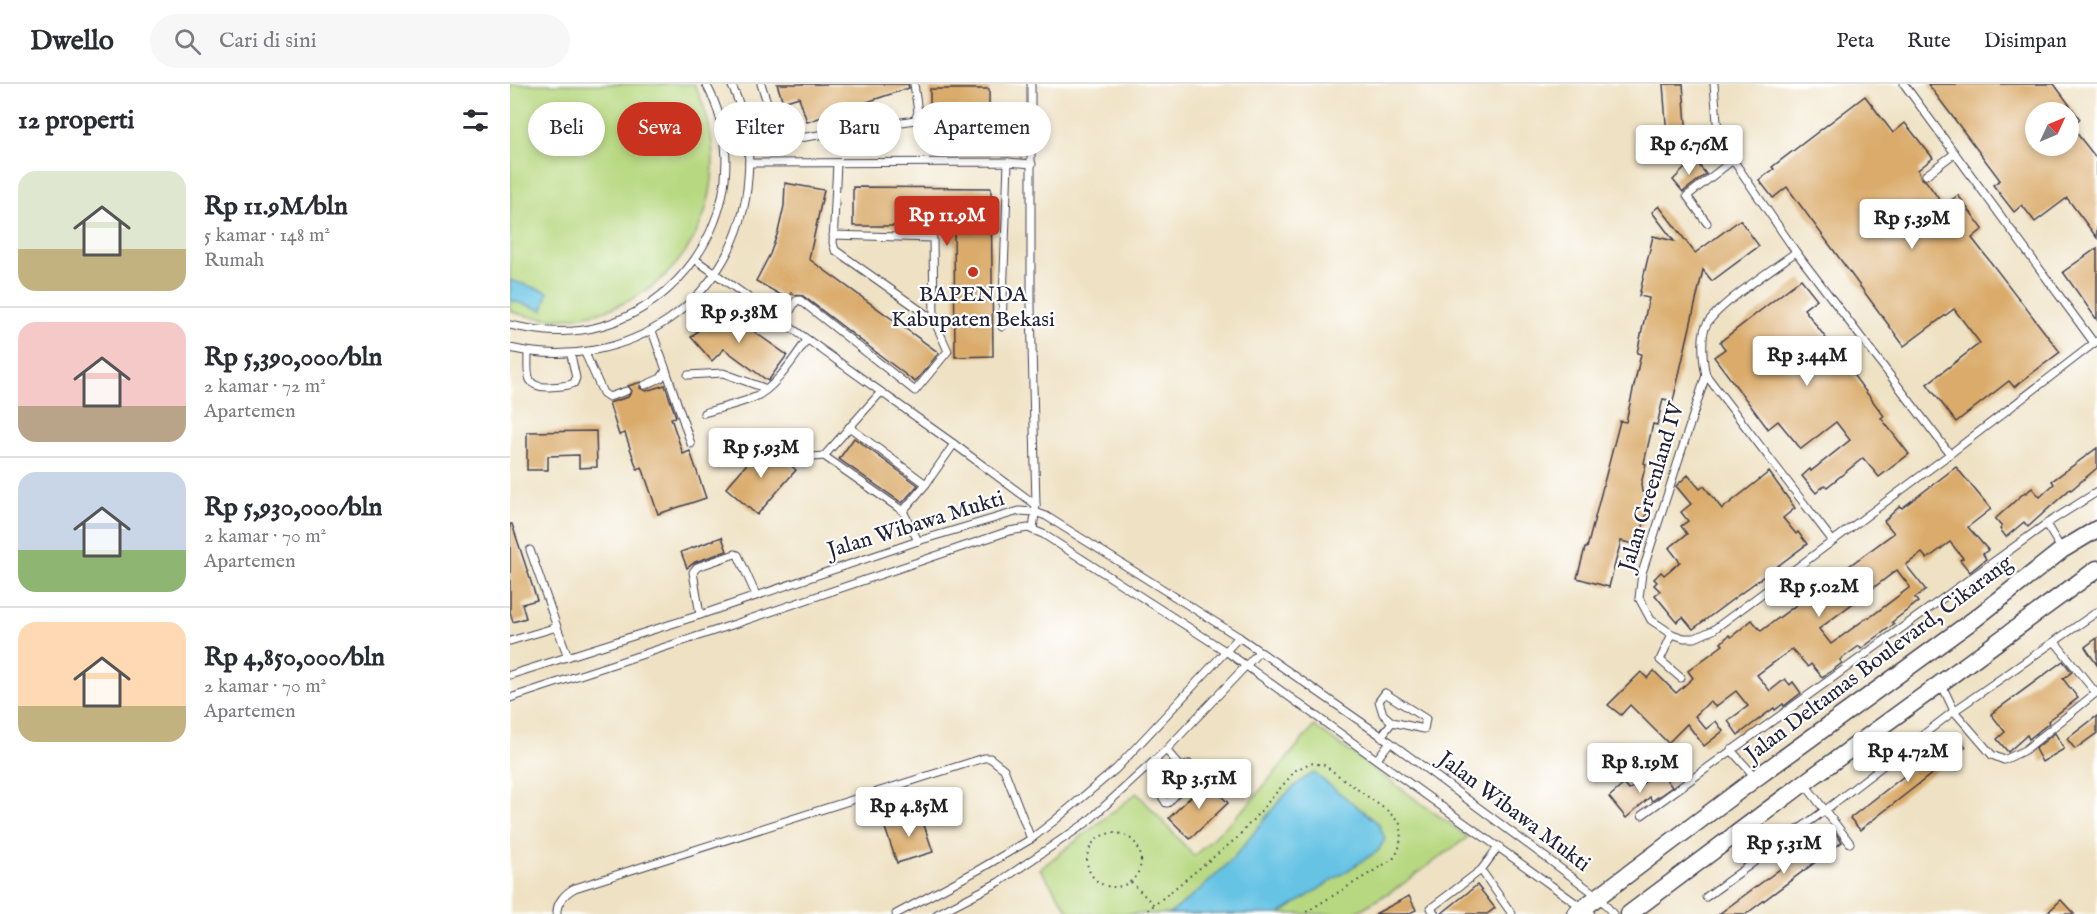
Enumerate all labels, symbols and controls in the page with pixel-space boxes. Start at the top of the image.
search box [150,14,570,68]
text: Dwello [30,24,114,59]
icon: search [171,25,204,58]
text: Cari di sini [219,27,317,55]
text: Peta [1836,28,1874,55]
text: Rute [1907,28,1951,55]
text: Disimpan [1984,28,2067,55]
chip: Beli [528,102,605,156]
chip: Sewa [617,102,702,156]
chip: Filter [714,102,805,156]
chip: Baru [817,102,901,156]
chip: Apartemen [913,102,1051,156]
north arrow [2025,102,2079,156]
map controls [2025,102,2079,156]
text: 12 properti [18,104,135,137]
icon: filters [459,104,492,137]
pin: Rp 6.76M [1627,125,1751,176]
text: Rp 6.76M [1650,132,1728,157]
text: Rp 11.9M/bln [204,190,348,223]
icon: home [66,195,138,267]
pin: Rp 11.9M [885,196,1009,247]
pin: Rp 5.39M [1850,199,1974,250]
text: Rp 11.9M [908,203,986,228]
text: Rp 5.39M [1874,206,1950,231]
text: 5 kamar · 148 m² [204,223,330,248]
text: Rumah [204,248,264,273]
marker: BAPENDA Kabupaten Bekasi [966,265,980,279]
place label: BAPENDA Kabupaten Bekasi [891,281,1055,334]
pin: Rp 9.38M [677,293,801,344]
text: Rp 9.38M [700,300,778,325]
pin: Rp 3.44M [1745,336,1869,387]
text: Rp 5,390,000/bln [204,341,382,374]
text: Rp 3.44M [1767,343,1847,368]
icon: home [66,346,138,418]
text: 2 kamar · 72 m² [204,374,326,399]
text: Apartemen [204,399,296,424]
street label: Jalan Greenland IV [1612,399,1691,578]
pin: Rp 5.93M [699,428,823,479]
text: Rp 5.93M [723,435,799,460]
street label: Jalan Wibawa Mukti [821,485,1008,566]
text: Rp 5,930,000/bln [204,491,382,524]
icon: home [66,496,138,568]
text: 2 kamar · 70 m² [204,524,326,549]
text: Apartemen [204,549,296,574]
street label: Jalan Deltamas Boulevard, Cikarang [1737,549,2019,771]
pin: Rp 5.02M [1757,567,1881,618]
text: Rp 5.02M [1779,574,1859,599]
text: Rp 4,850,000/bln [204,641,385,674]
icon: home [66,646,138,718]
text: 2 kamar · 70 m² [204,674,326,699]
text: Apartemen [204,699,296,724]
pin: Rp 4.72M [1846,732,1970,783]
text: Rp 4.72M [1867,739,1949,764]
pin: Rp 8.19M [1578,743,1702,794]
street label: Jalan Wibawa Mukti [1430,744,1596,878]
text: Rp 8.19M [1601,750,1679,775]
pin: Rp 3.51M [1137,759,1261,810]
text: Rp 3.51M [1161,766,1237,791]
pin: Rp 4.85M [847,787,971,838]
text: Rp 4.85M [870,794,948,819]
pin: Rp 5.31M [1722,824,1846,875]
text: Rp 5.31M [1746,831,1822,856]

